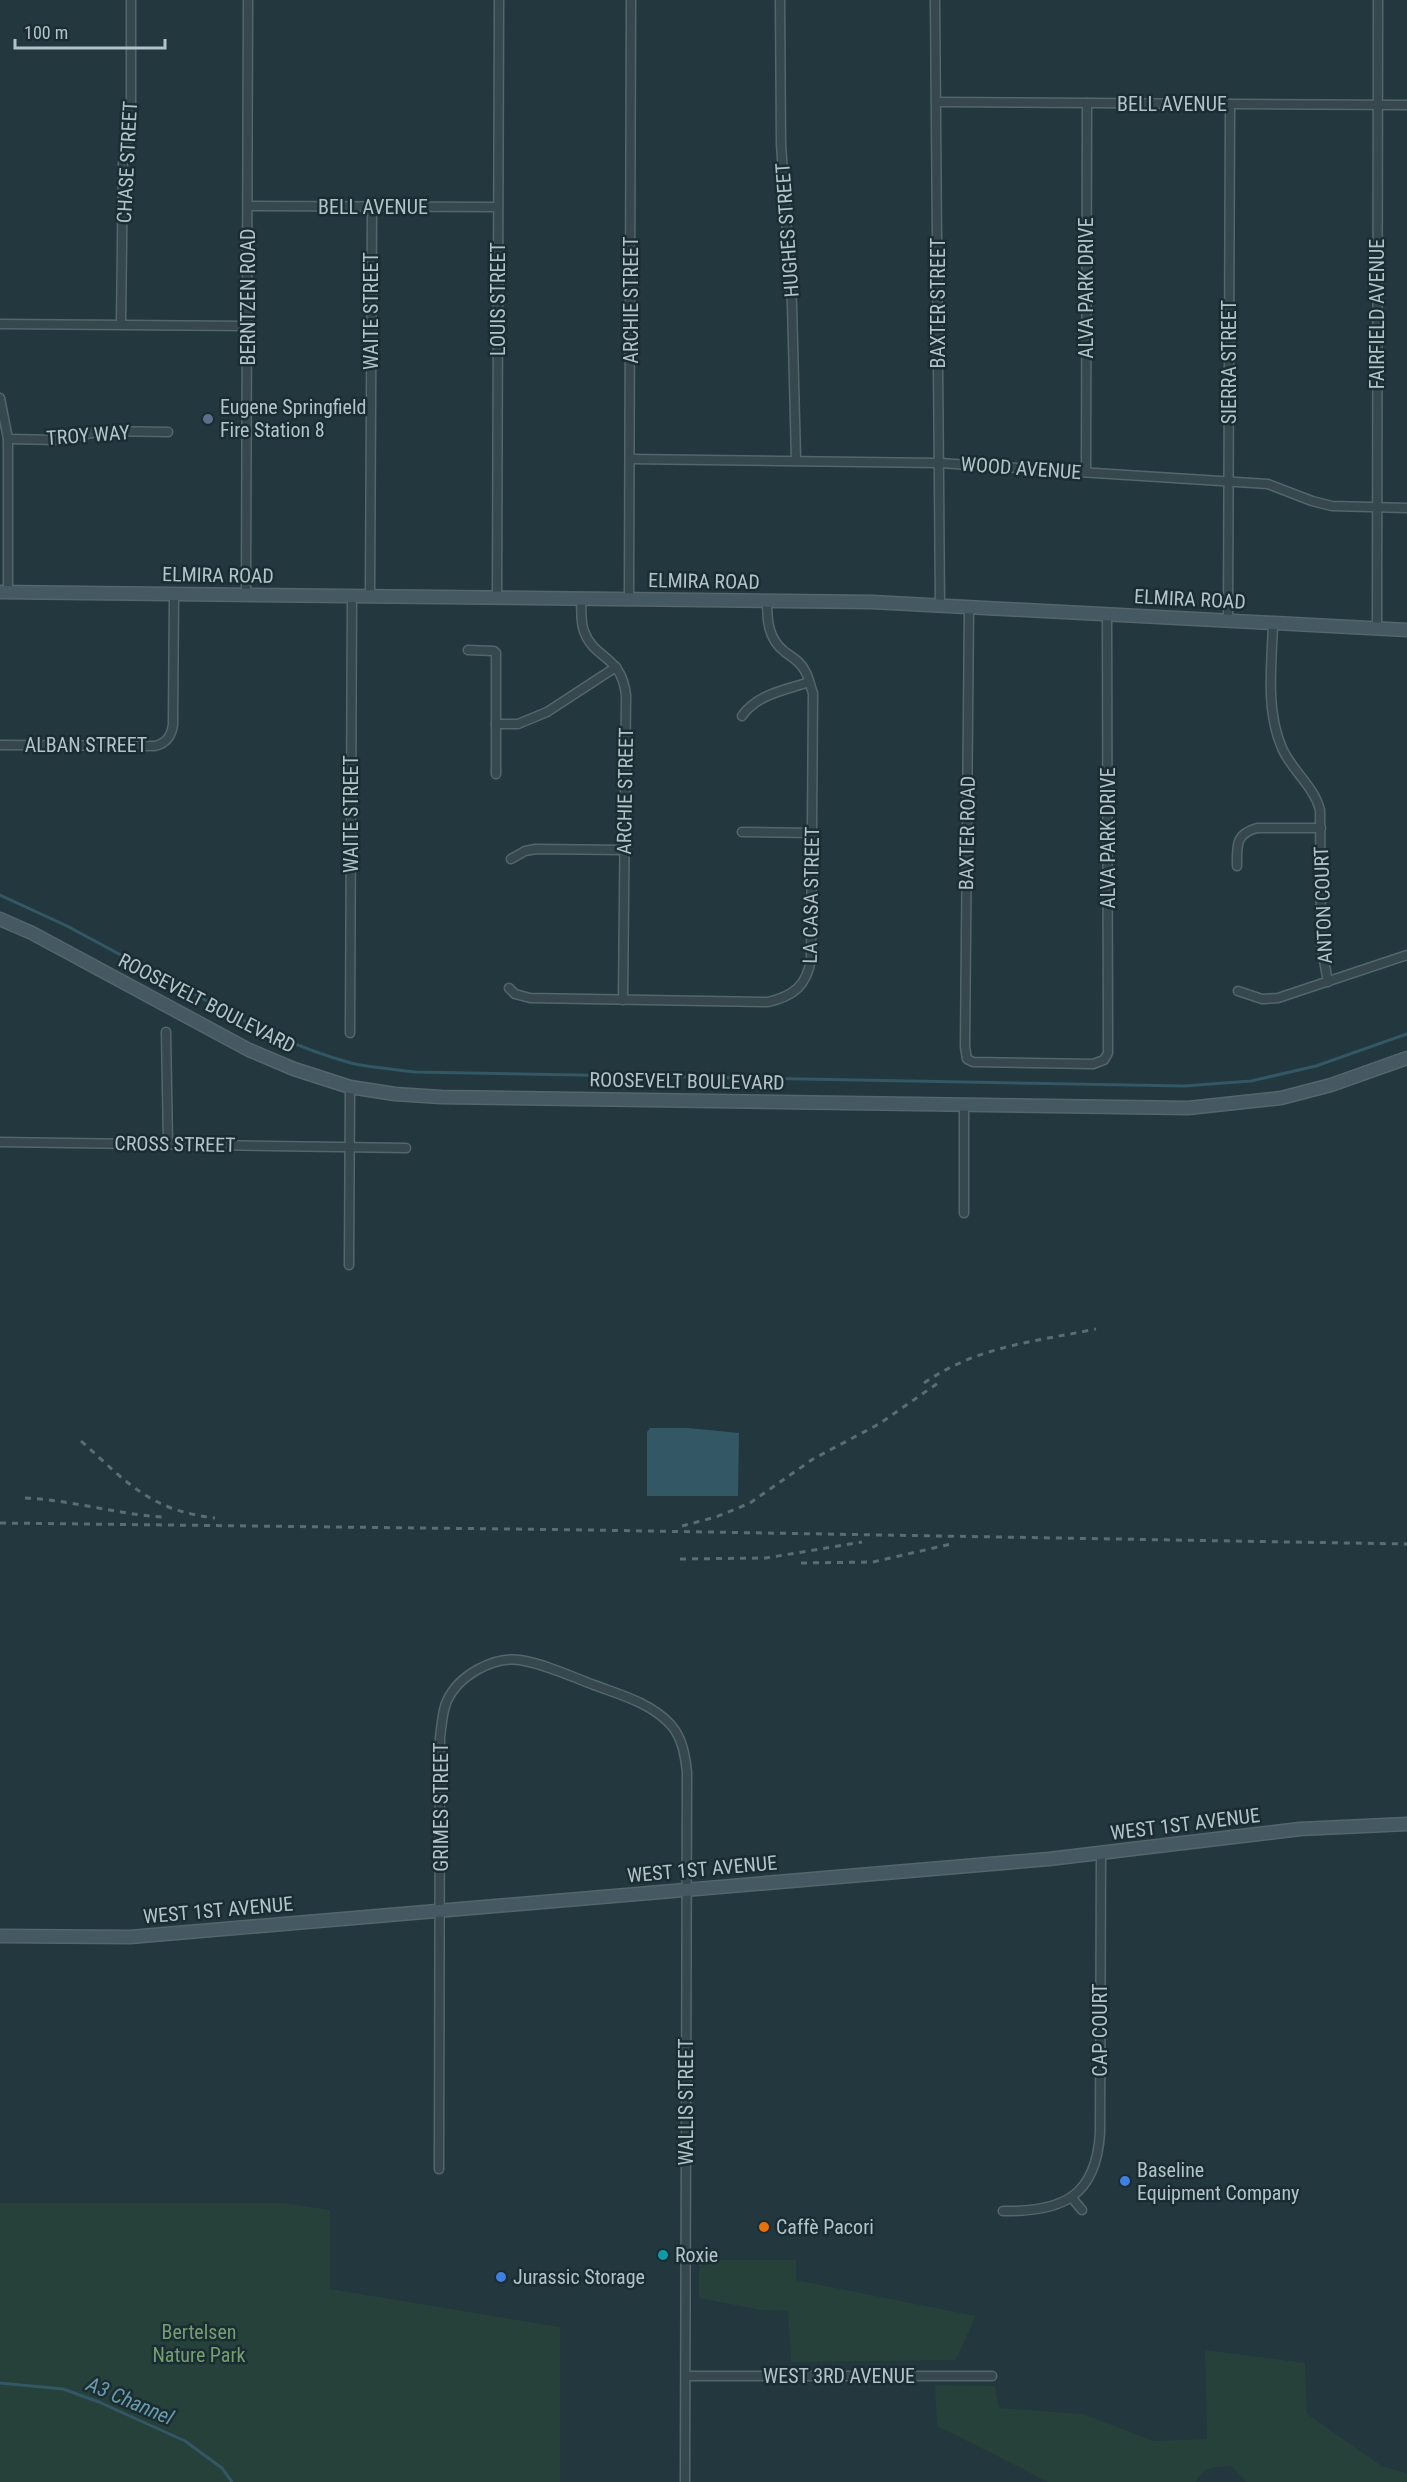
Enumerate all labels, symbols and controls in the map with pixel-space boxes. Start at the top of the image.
scale bar [15,12,165,50]
text: 100 m [24,22,68,43]
street label: BELL AVENUE [1117,92,1227,116]
street label: CHASE STREET [112,100,142,224]
street label: HUGHES STREET [770,162,804,298]
street label: BELL AVENUE [318,195,428,219]
street label: ALVA PARK DRIVE [1074,217,1098,359]
street label: BERNTZEN ROAD [236,229,260,365]
street label: ARCHIE STREET [619,236,643,364]
street label: BAXTER STREET [926,238,950,368]
street label: FAIRFIELD AVENUE [1365,239,1389,389]
street label: LOUIS STREET [486,242,510,356]
street label: WAITE STREET [359,252,383,370]
street label: SIERRA STREET [1217,300,1241,424]
place label: Eugene Springfield Fire Station 8 [220,395,367,442]
marker: Eugene Springfield Fire Station 8 [201,412,215,426]
street label: TROY WAY [45,420,131,450]
street label: WOOD AVENUE [960,452,1082,484]
street label: ELMIRA ROAD [162,562,274,588]
street label: ELMIRA ROAD [648,568,760,594]
street label: ELMIRA ROAD [1134,584,1246,614]
street label: ARCHIE STREET [612,727,638,855]
street label: ALBAN STREET [25,733,147,757]
street label: WAITE STREET [339,755,363,873]
street label: ALVA PARK DRIVE [1096,767,1120,909]
street label: BAXTER ROAD [954,776,980,890]
street label: LA CASA STREET [798,826,824,964]
street label: ANTON COURT [1309,846,1337,964]
street label: ROOSEVELT BOULEVARD [115,948,299,1058]
street label: ROOSEVELT BOULEVARD [589,1067,785,1095]
street label: CROSS STREET [114,1131,236,1157]
street label: GRIMES STREET [429,1742,453,1872]
street label: WEST 1ST AVENUE [1109,1803,1261,1845]
street label: WEST 1ST AVENUE [626,1850,778,1888]
street label: WEST 1ST AVENUE [142,1891,294,1929]
street label: CAP COURT [1088,1983,1112,2077]
street label: WALLIS STREET [674,2038,698,2166]
place label: Baseline Equipment Company [1137,2158,1299,2205]
marker: Baseline Equipment Company [1118,2174,1132,2188]
place label: Caffè Pacori [776,2215,874,2239]
marker: Caffè Pacori [757,2220,771,2234]
place label: Roxie [675,2243,718,2267]
marker: Roxie [656,2248,670,2262]
place label: Jurassic Storage [513,2265,645,2289]
marker: Jurassic Storage [494,2270,508,2284]
park label: Bertelsen Nature Park [152,2320,246,2367]
street label: WEST 3RD AVENUE [763,2364,915,2388]
water label: A3 Channel [82,2372,177,2430]

